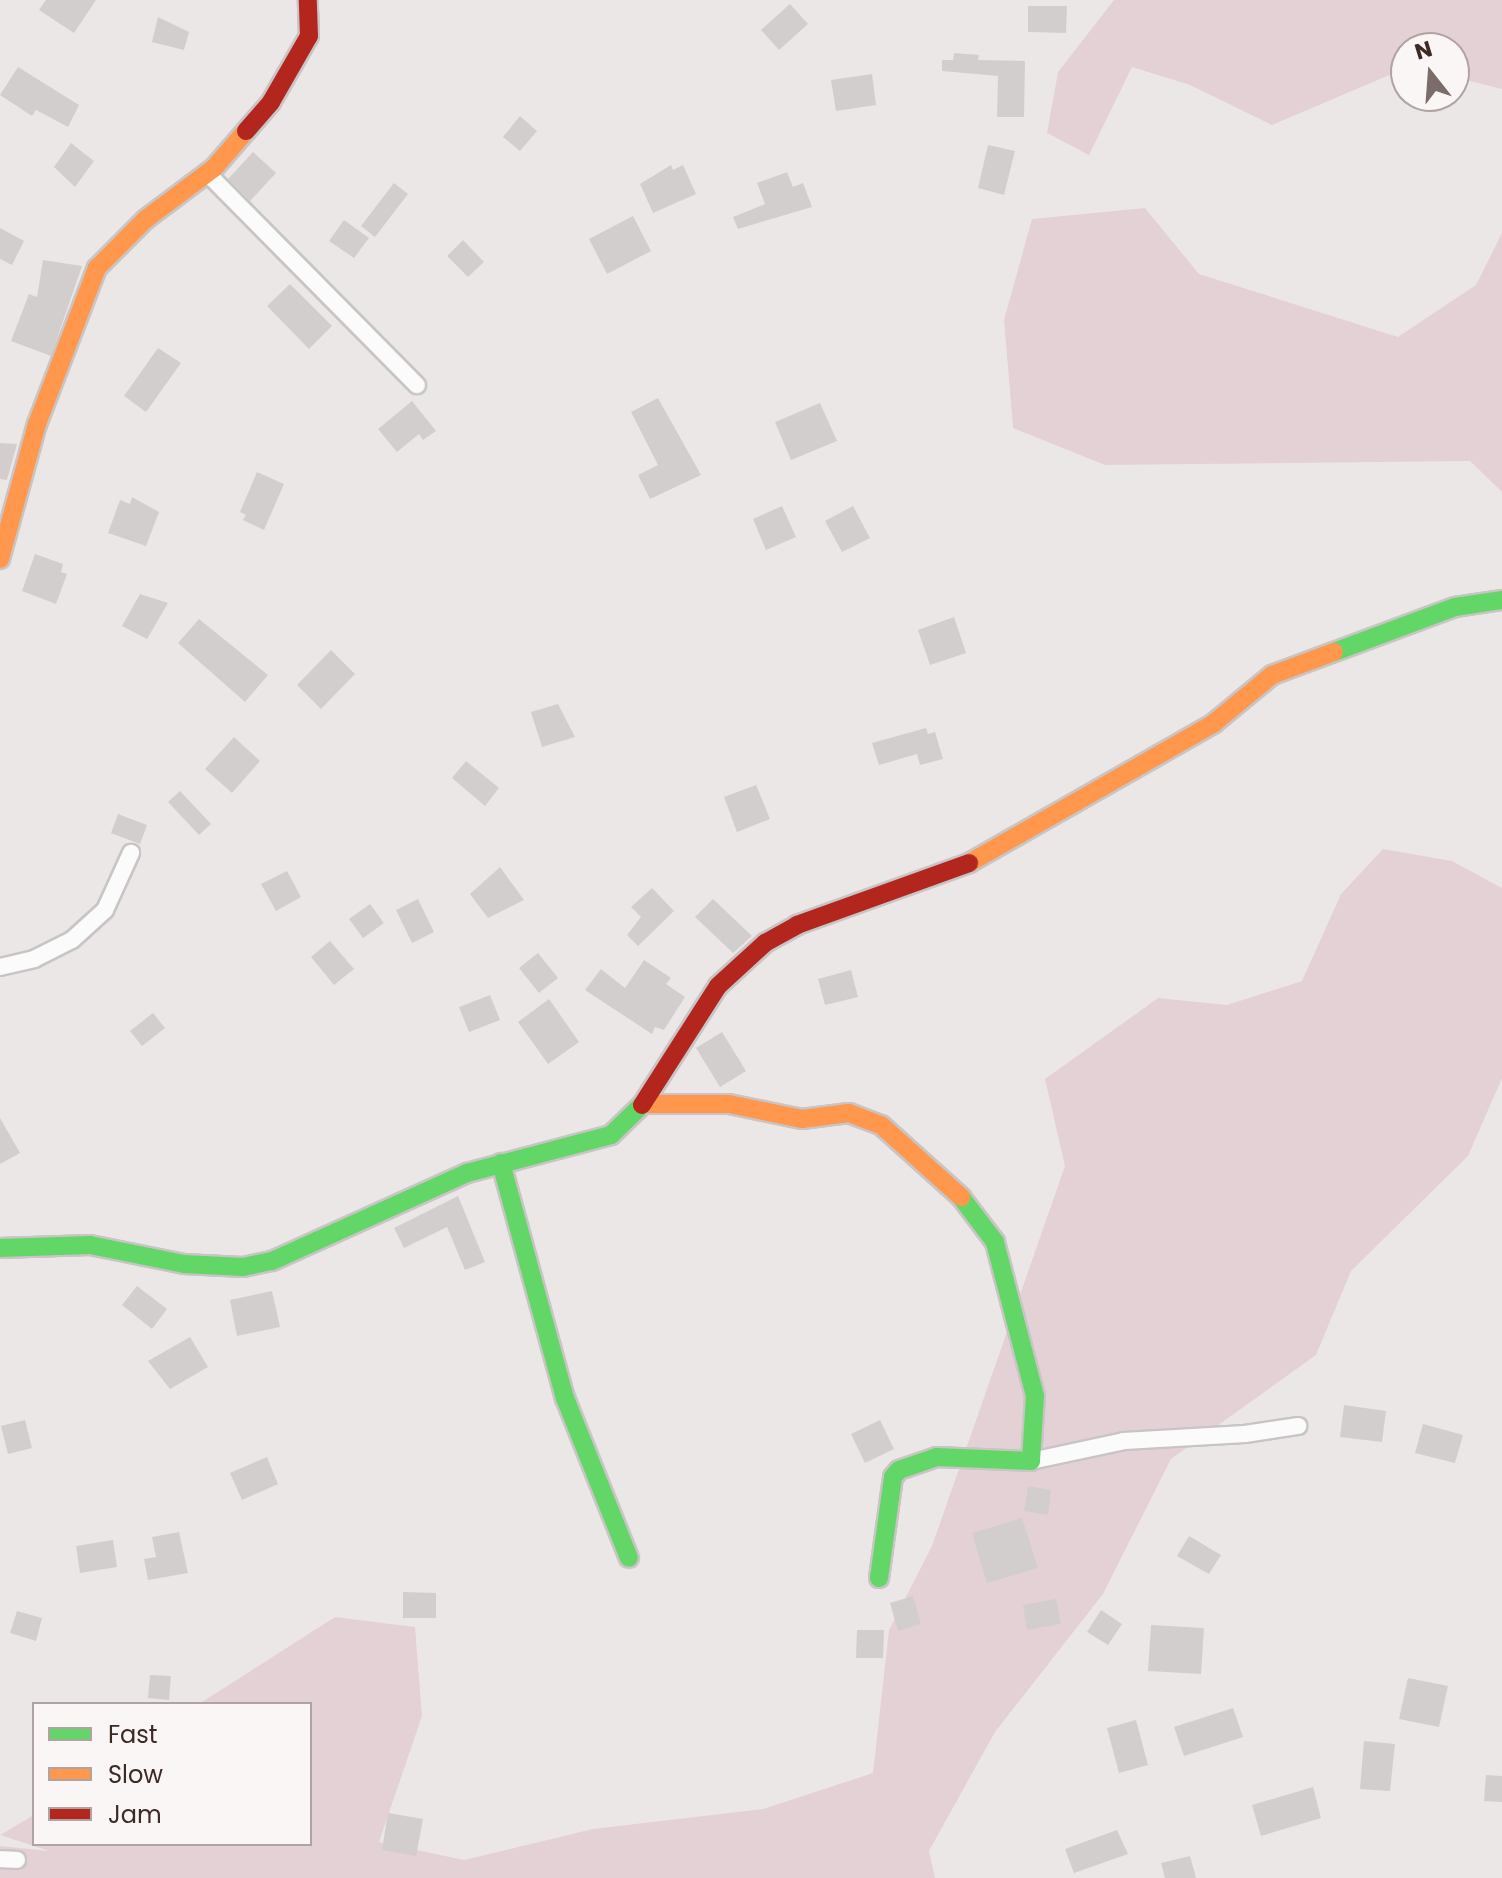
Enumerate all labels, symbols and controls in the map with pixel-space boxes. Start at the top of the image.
north arrow [1390,32,1470,112]
text: N [1411,33,1436,68]
legend [32,1702,312,1846]
text: Fast [108,1718,158,1751]
text: Slow [108,1758,163,1791]
text: Jam [108,1798,162,1831]

